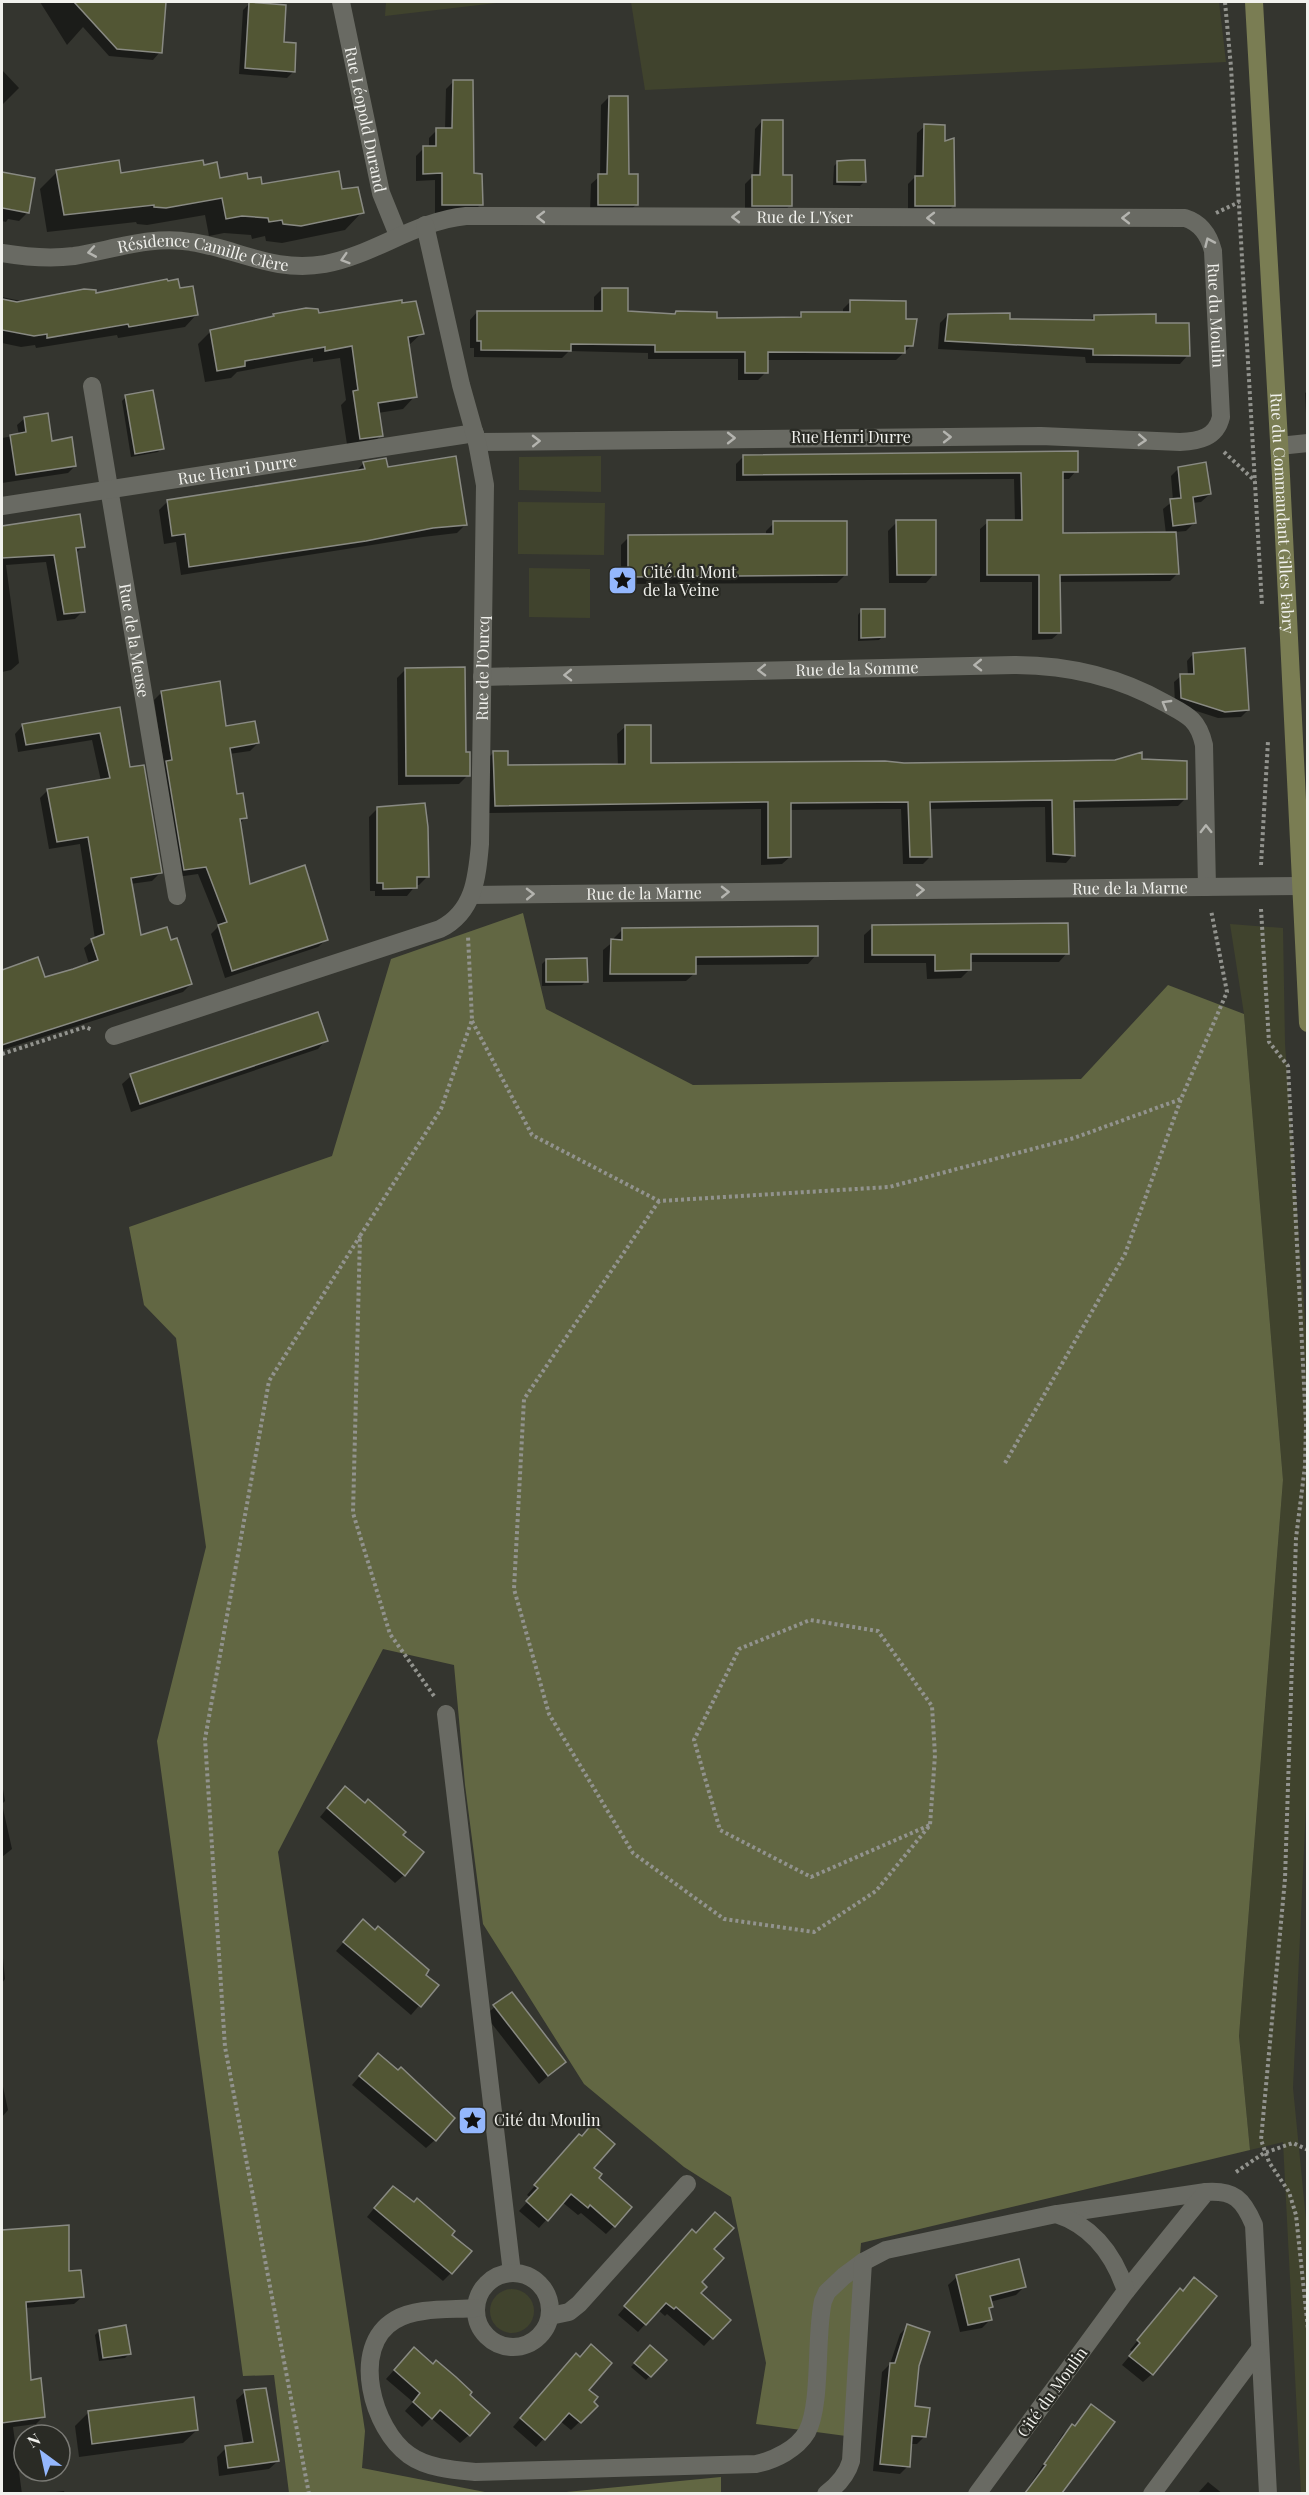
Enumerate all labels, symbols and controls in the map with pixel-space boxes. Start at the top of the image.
street label: Rue Léopold Durand [341,45,392,194]
street label: Rue de L'Yser [756,206,853,227]
one-way arrow [537,211,546,223]
one-way arrow [732,211,741,223]
one-way arrow [927,212,936,224]
one-way arrow [1122,212,1131,224]
street label: Résidence Camille Clère [115,229,290,275]
one-way arrow [1204,237,1216,248]
one-way arrow [88,245,98,258]
one-way arrow [340,252,351,264]
street label: Rue du Moulin [1204,262,1230,369]
street label: Rue du Commandant Gilles Fabry [1266,392,1300,634]
street label: Rue Henri Durre [791,426,911,447]
one-way arrow [942,431,951,443]
one-way arrow [726,432,735,444]
one-way arrow [1137,433,1146,446]
one-way arrow [531,435,540,447]
street label: Rue Henri Durre [176,450,298,489]
place label: Cité du Mont de la Veine [643,561,737,600]
place icon: Cité du Mont de la Veine [606,565,638,597]
street label: Rue de la Meuse [115,582,155,699]
street label: Rue de l'Ourcq [471,615,493,721]
street label: Rue de la Somme [795,656,919,680]
one-way arrow [974,659,983,672]
one-way arrow [758,664,767,677]
one-way arrow [563,669,572,681]
one-way arrow [1162,700,1173,711]
one-way arrow [1199,824,1212,833]
street label: Rue de la Marne [1072,876,1188,898]
street label: Rue de la Marne [586,882,702,904]
one-way arrow [916,884,925,896]
one-way arrow [721,886,730,898]
one-way arrow [526,888,535,900]
place icon: Cité du Moulin [457,2104,489,2136]
place label: Cité du Moulin [494,2109,601,2130]
street label: Cité du Moulin [1012,2342,1092,2441]
north arrow [12,2423,72,2483]
text: N [23,2428,44,2452]

